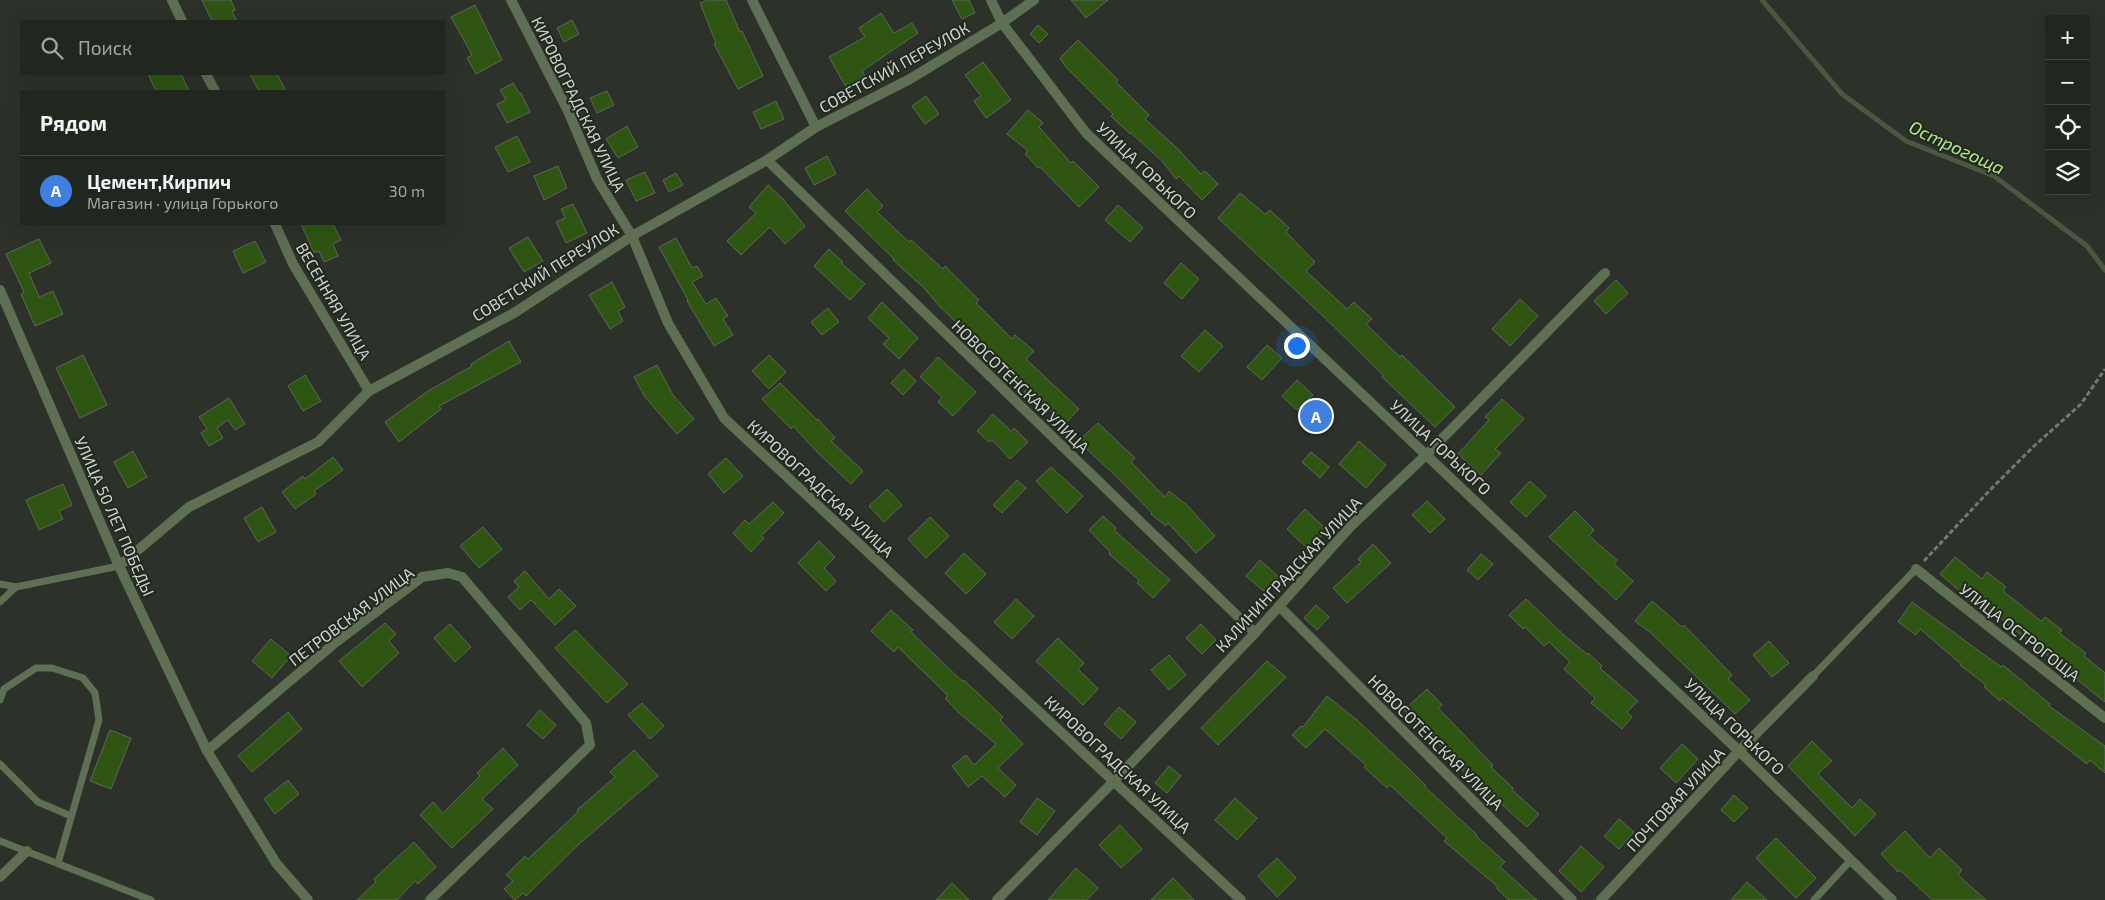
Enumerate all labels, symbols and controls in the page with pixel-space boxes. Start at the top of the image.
street label: КИРОВОГРАДСКАЯ УЛИЦА [528,13,630,195]
map controls [2045,15,2090,195]
button: + [2045,15,2090,60]
street label: СОВЕТСКИЙ ПЕРЕУЛОК [815,18,973,116]
search box [20,20,445,75]
icon: search [38,34,66,62]
text: Поиск [78,36,132,59]
button: − [2045,60,2090,105]
button: locate [2045,105,2090,150]
text: Рядом [40,110,107,135]
water label: Острогоща [1906,115,2008,179]
street label: УЛИЦА ГОРЬКОГО [1093,118,1201,222]
button: layers [2045,150,2090,195]
text: Цемент,Кирпич [87,170,231,193]
text: A [51,181,61,200]
text: 30 m [389,181,425,200]
text: Магазин · улица Горького [87,193,278,212]
street label: СОВЕТСКИЙ ПЕРЕУЛОК [468,219,622,325]
street label: ВЕСЕННЯЯ УЛИЦА [293,239,375,363]
street label: НОВОСОТЕНСКАЯ УЛИЦА [949,316,1094,456]
your location [1284,333,1310,359]
street label: УЛИЦА ГОРЬКОГО [1387,395,1495,499]
pin: A [1300,397,1332,435]
street label: КИРОВОГРАДСКАЯ УЛИЦА [744,415,898,561]
street label: УЛИЦА 50 ЛЕТ ПОБЕДЫ [71,433,159,599]
street label: КАЛИНИНГРАДСКАЯ УЛИЦА [1211,493,1365,655]
street label: ПЕТРОВСКАЯ УЛИЦА [285,563,417,669]
street label: УЛИЦА ОСТРОГОЩА [1956,579,2084,685]
street label: НОВОСОТЕНСКАЯ УЛИЦА [1365,671,1508,814]
street label: УЛИЦА ГОРЬКОГО [1681,674,1789,778]
street label: КИРОВОГРАДСКАЯ УЛИЦА [1041,691,1195,837]
street label: ПОЧТОВАЯ УЛИЦА [1622,743,1728,855]

